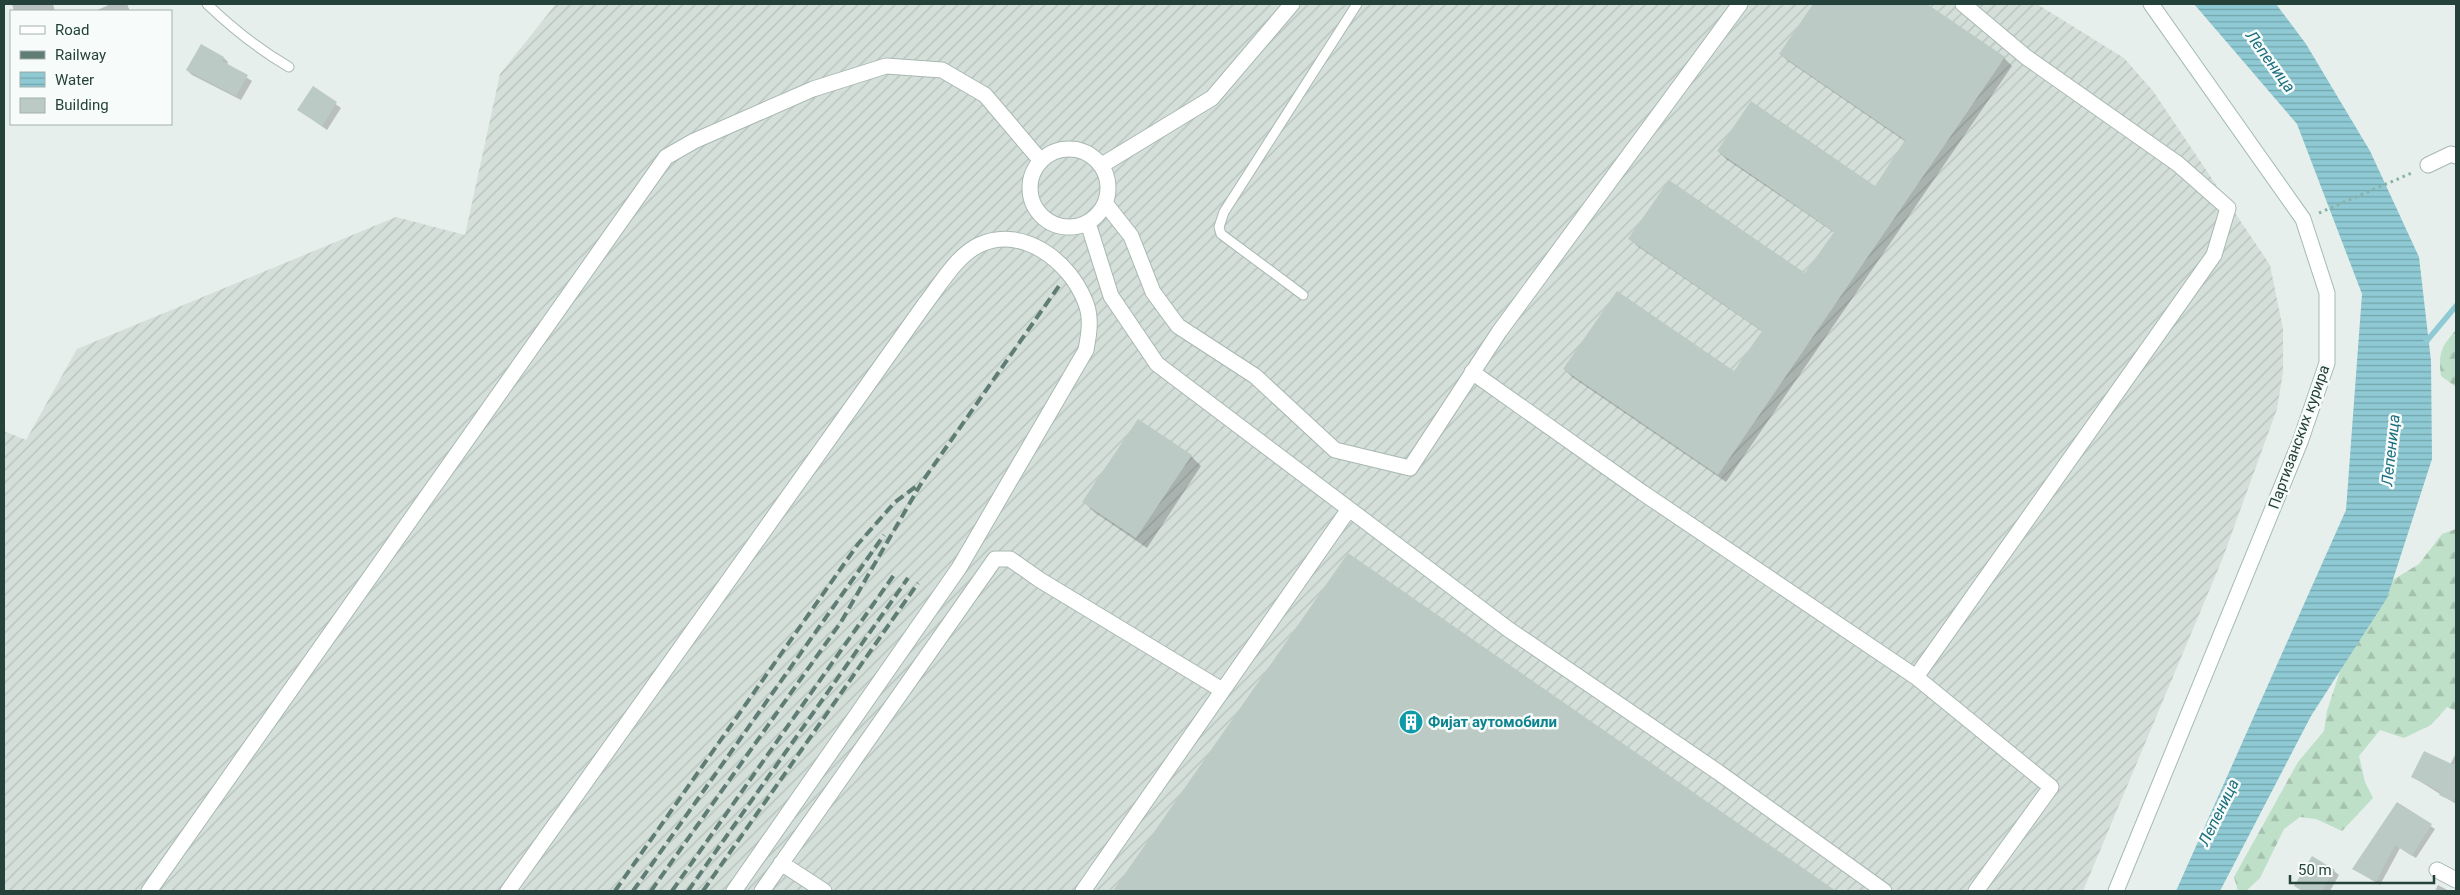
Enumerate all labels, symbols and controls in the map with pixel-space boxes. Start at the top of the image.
legend [10,10,172,125]
text: Road [55,21,89,39]
water label: Лепеница [2241,26,2299,96]
text: Railway [55,46,106,64]
text: Water [55,71,94,89]
text: Building [55,96,109,114]
street label: Партизанских курира [2265,363,2333,511]
water label: Лепеница [2377,413,2404,488]
building icon: Фијат аутомобили [1398,709,1424,735]
place label: Фијат аутомобили [1428,713,1557,731]
water label: Лепеница [2194,776,2243,850]
scale bar [2290,852,2434,884]
text: 50 m [2298,861,2332,879]

